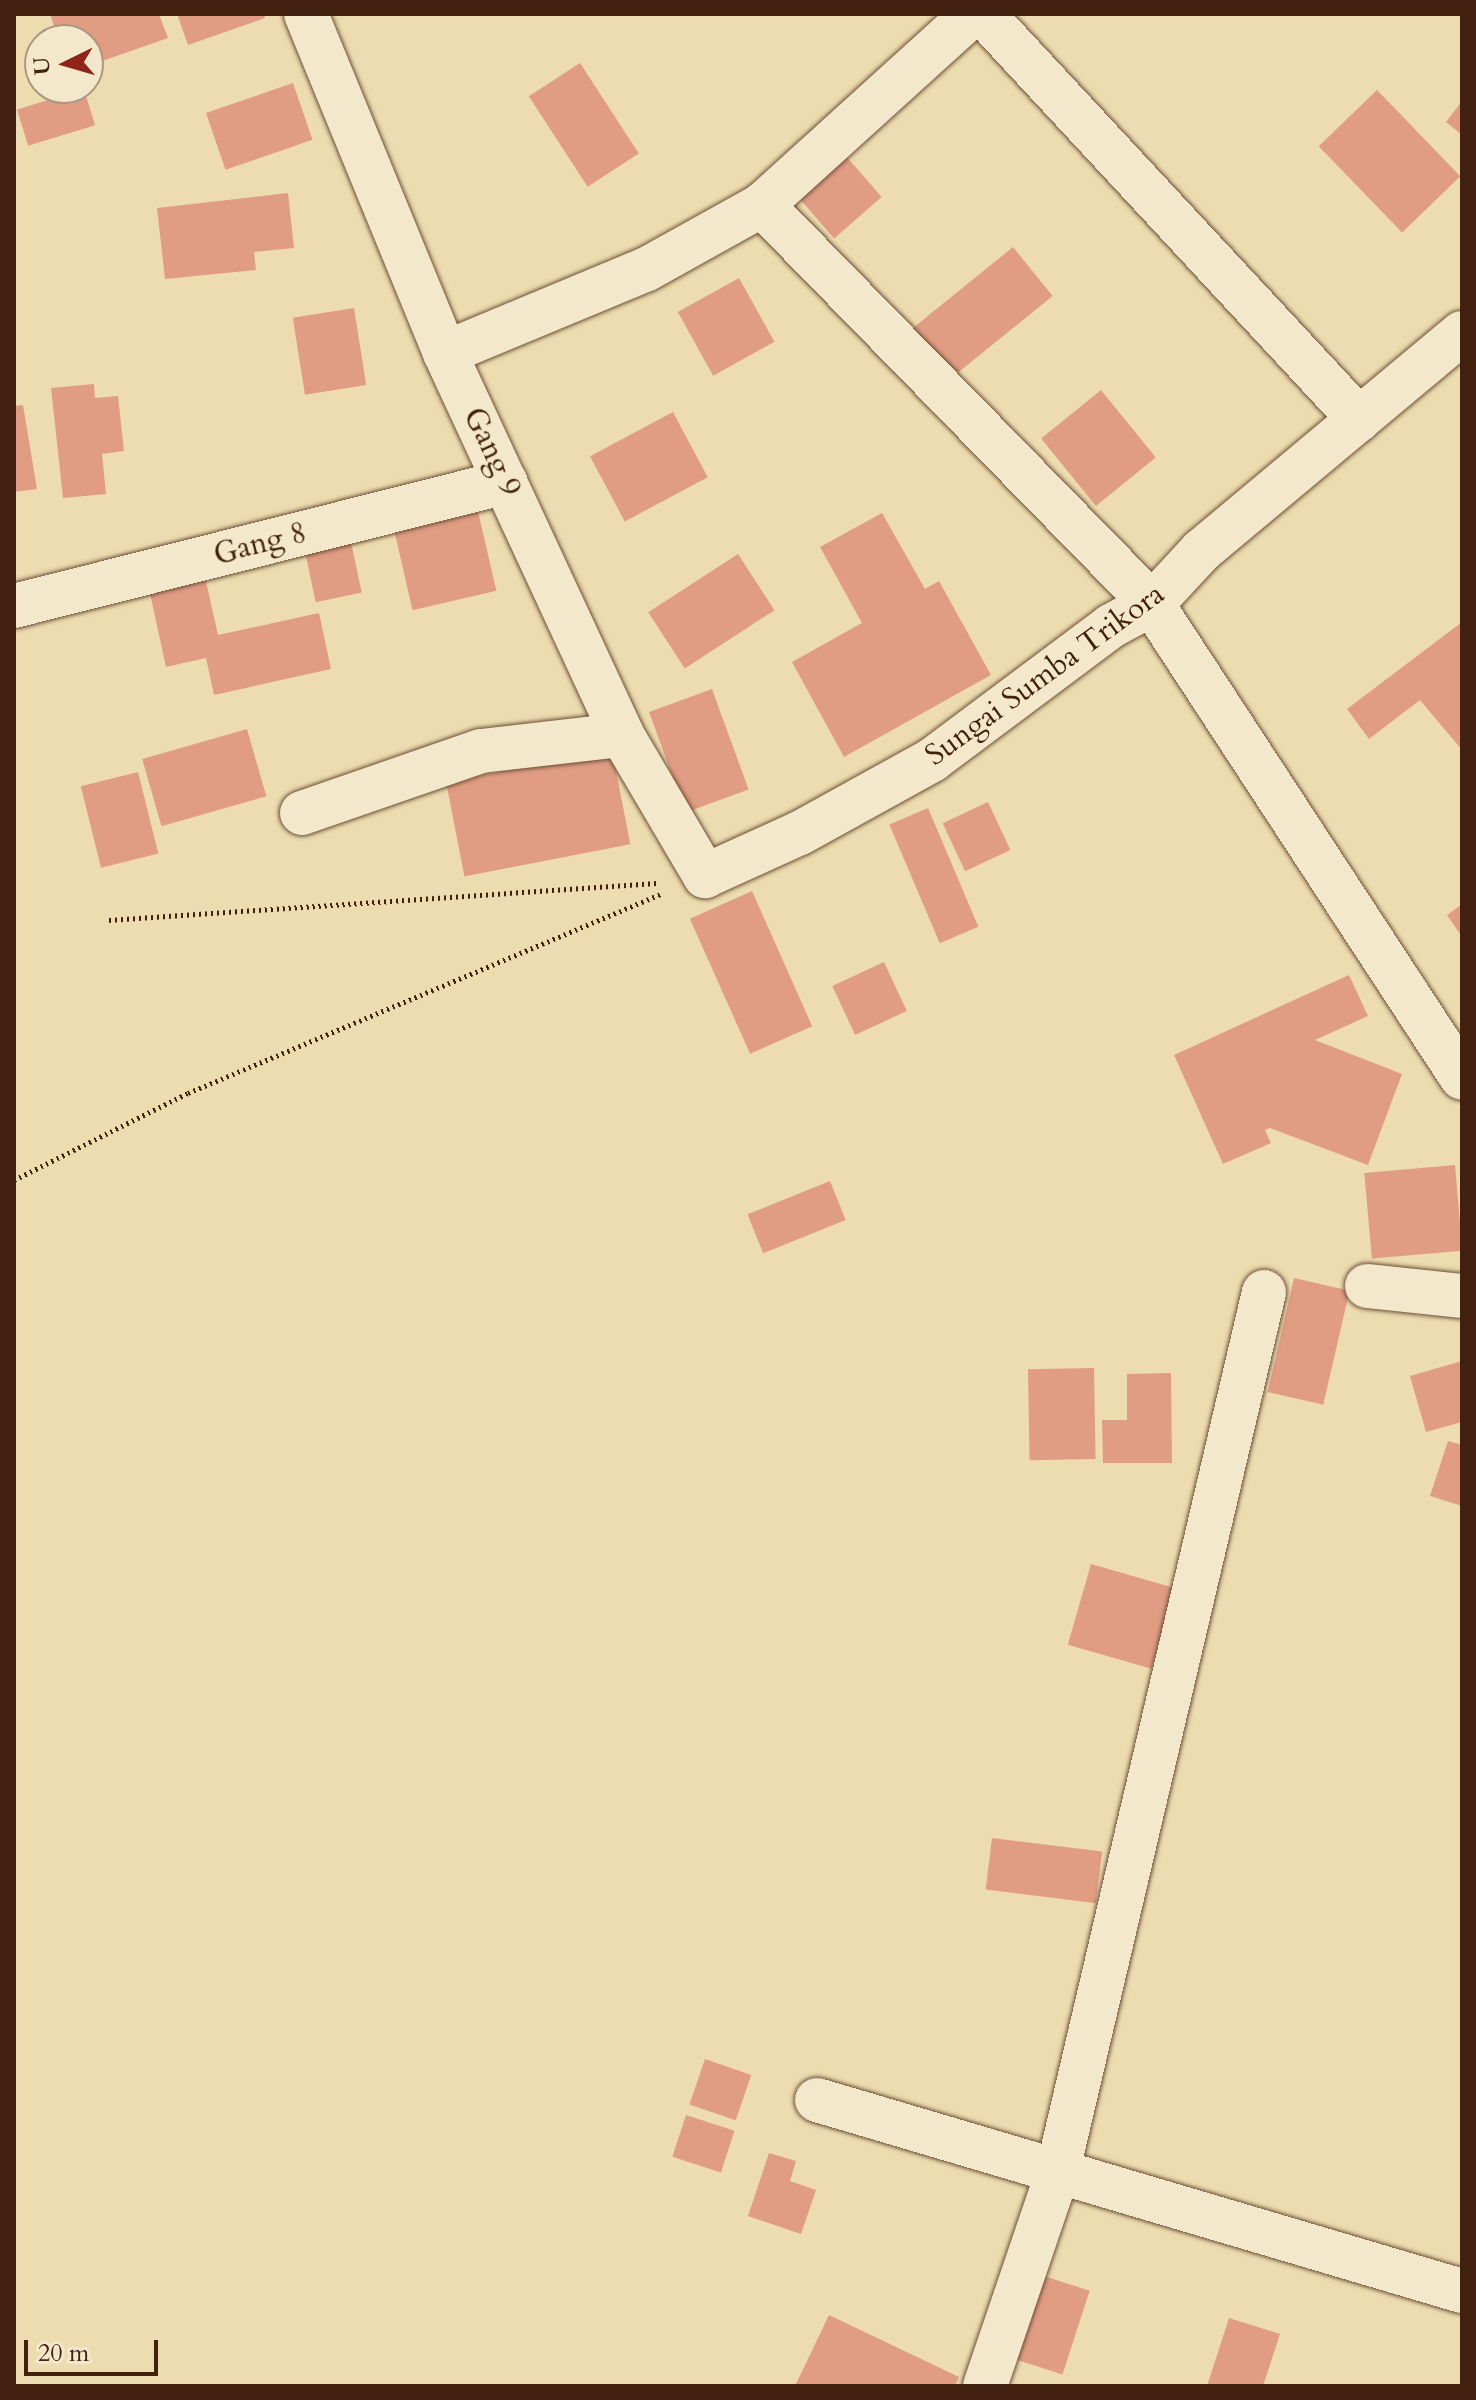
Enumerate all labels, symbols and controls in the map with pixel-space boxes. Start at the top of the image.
north arrow [24,24,104,104]
text: U [26,56,58,76]
street label: Gang 9 [456,402,528,502]
street label: Gang 8 [210,515,310,573]
street label: Sungai Sumba Trikora [919,576,1171,774]
scale bar [28,2324,162,2374]
text: 20 m [38,2337,89,2370]

